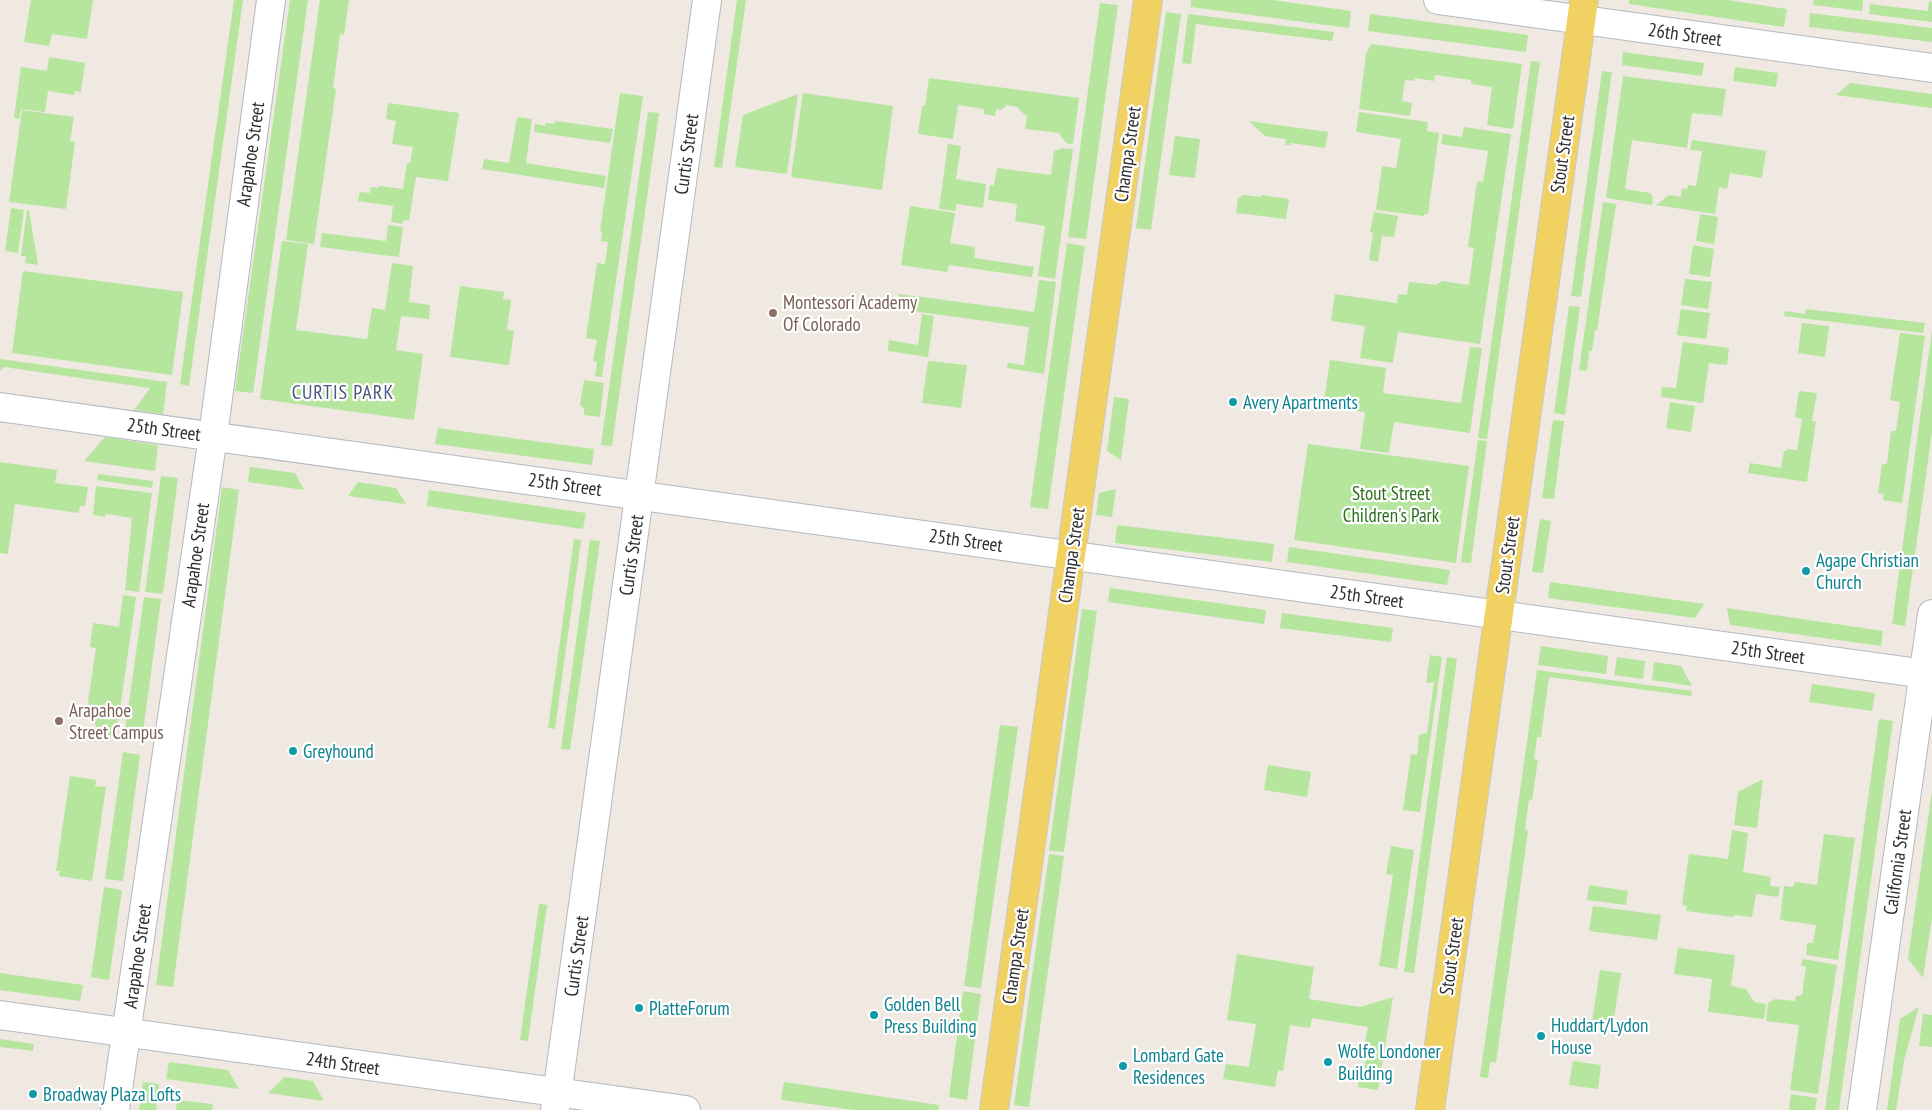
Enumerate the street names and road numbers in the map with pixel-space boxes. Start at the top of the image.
street label: 26th Street [1647,17,1724,51]
street label: Arapahoe Street [231,99,269,208]
street label: Champa Street [1108,104,1146,203]
street label: Curtis Street [668,111,704,196]
street label: Stout Street [1545,113,1579,194]
street label: 25th Street [126,412,203,446]
street label: 25th Street [527,467,604,501]
street label: Arapahoe Street [176,500,214,609]
street label: Champa Street [1052,505,1090,604]
street label: Curtis Street [613,512,649,597]
street label: Stout Street [1490,514,1524,595]
street label: 25th Street [928,523,1005,557]
street label: 25th Street [1329,579,1406,613]
street label: 25th Street [1730,635,1807,669]
street label: California Street [1878,807,1916,916]
street label: Arapahoe Street [118,901,156,1010]
street label: Champa Street [996,906,1034,1005]
street label: Curtis Street [558,913,594,998]
street label: Stout Street [1434,915,1468,996]
street label: 24th Street [305,1046,382,1080]

